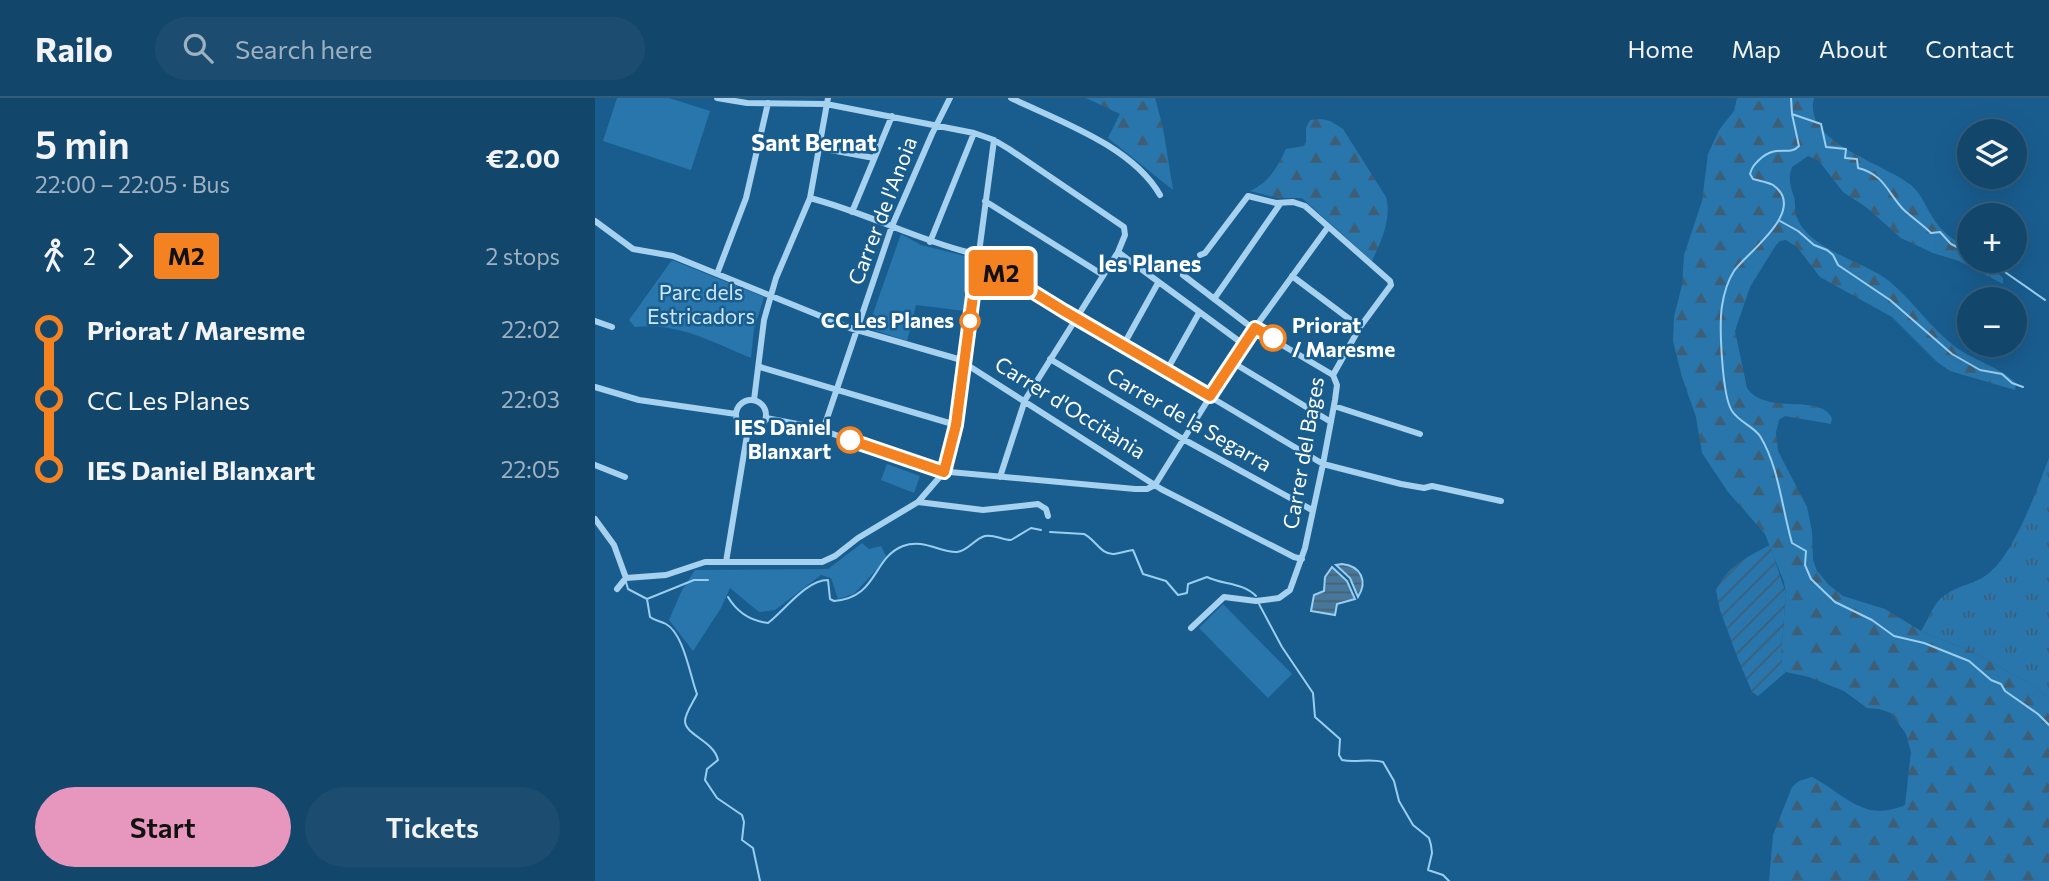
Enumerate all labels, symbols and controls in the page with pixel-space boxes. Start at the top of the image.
search box [155,17,645,80]
text: Railo [35,28,113,69]
icon: search [179,29,217,67]
text: Search here [235,33,372,64]
text: Home [1628,34,1694,63]
text: Map [1732,34,1781,63]
text: About [1819,34,1887,63]
text: Contact [1925,34,2014,63]
map controls [1957,119,2027,357]
button: layers [1957,119,2027,189]
text: 5 min [35,120,130,167]
district label: Sant Bernat [751,128,877,156]
street label: Carrer de l'Anoia [842,133,921,288]
text: €2.00 [486,142,560,173]
text: 22:00 – 22:05 · Bus [35,170,230,198]
button: + [1957,203,2027,273]
icon: walk [35,237,73,275]
icon: forward [106,237,144,275]
text: M2 [168,241,205,270]
text: 2 [83,242,96,270]
text: 2 stops [486,242,560,270]
district label: les Planes [1099,249,1202,277]
line badge: M2 [969,250,1033,296]
text: M2 [983,258,1019,287]
park label: Parc dels Estricadors [647,279,755,328]
button: − [1957,287,2027,357]
place label: CC Les Planes [821,307,954,332]
marker: CC Les Planes [960,311,980,331]
place label: Priorat / Maresme [1292,312,1395,361]
text: Priorat / Maresme [87,314,305,345]
text: 22:02 [501,315,560,343]
marker: Priorat / Maresme [1260,325,1286,351]
street label: Carrer d'Occitània [991,350,1151,463]
street label: Carrer de la Segarra [1103,361,1277,476]
street label: Carrer del Bages [1277,375,1328,531]
text: CC Les Planes [87,384,250,415]
text: 22:03 [501,385,560,413]
place label: IES Daniel Blanxart [734,414,831,463]
marker: IES Daniel Blanxart [837,427,863,453]
text: IES Daniel Blanxart [87,454,315,485]
text: 22:05 [501,455,560,483]
button: Start [35,787,291,867]
button: Tickets [305,787,560,867]

